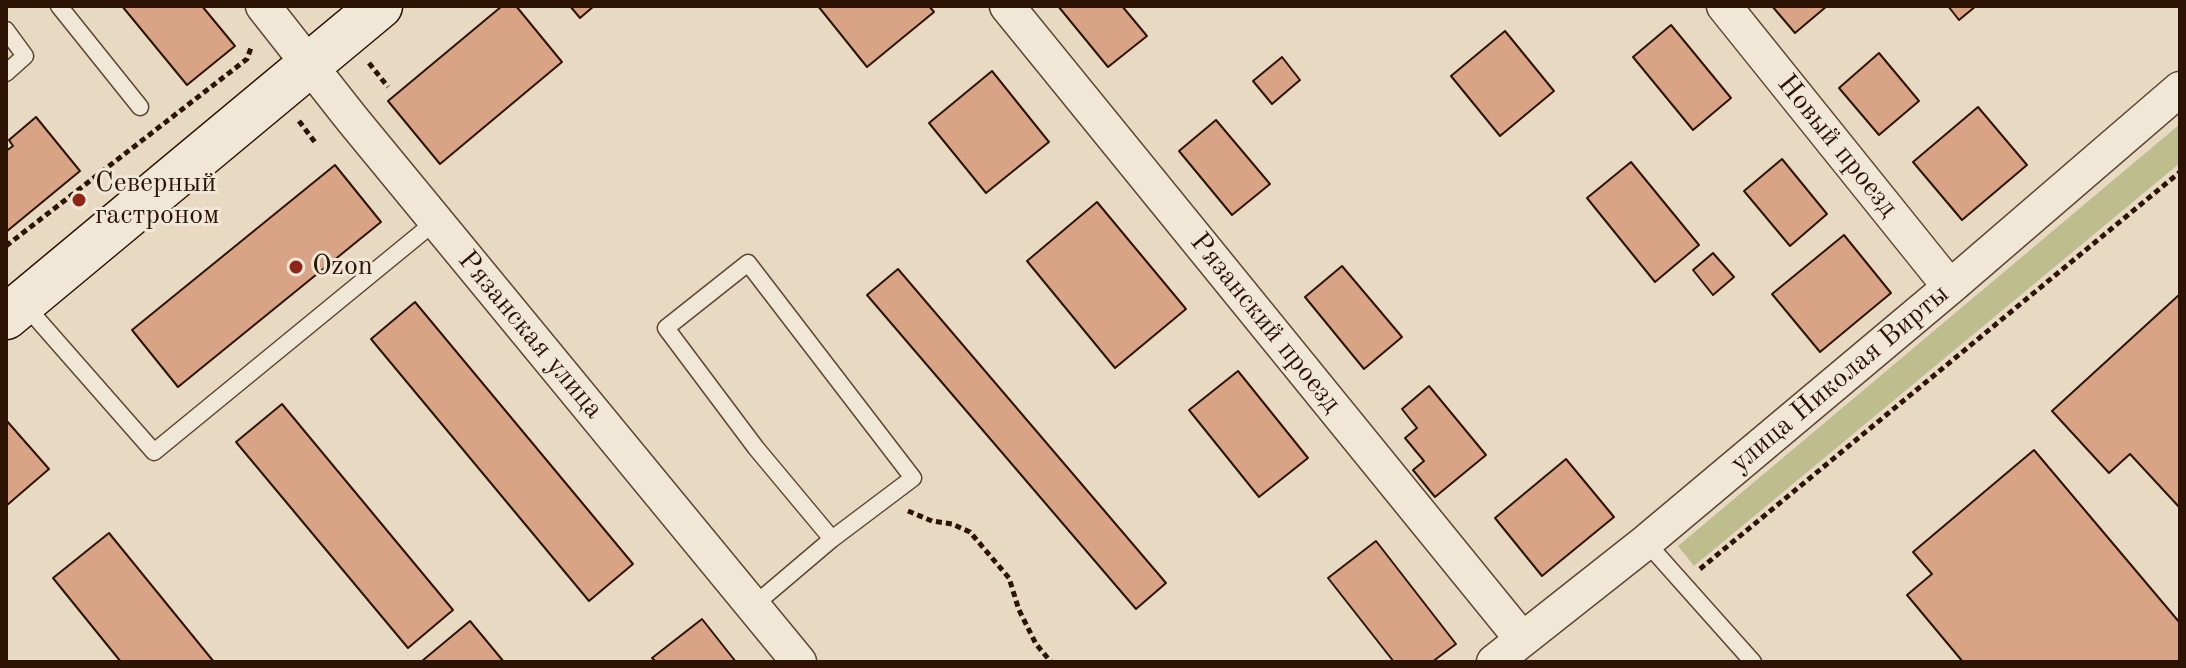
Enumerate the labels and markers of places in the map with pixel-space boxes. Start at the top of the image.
place label: Северный гастроном [95,167,219,233]
marker: Северный гастроном [70,191,88,209]
place label: Ozon [312,250,373,284]
marker: Ozon [287,258,305,276]

